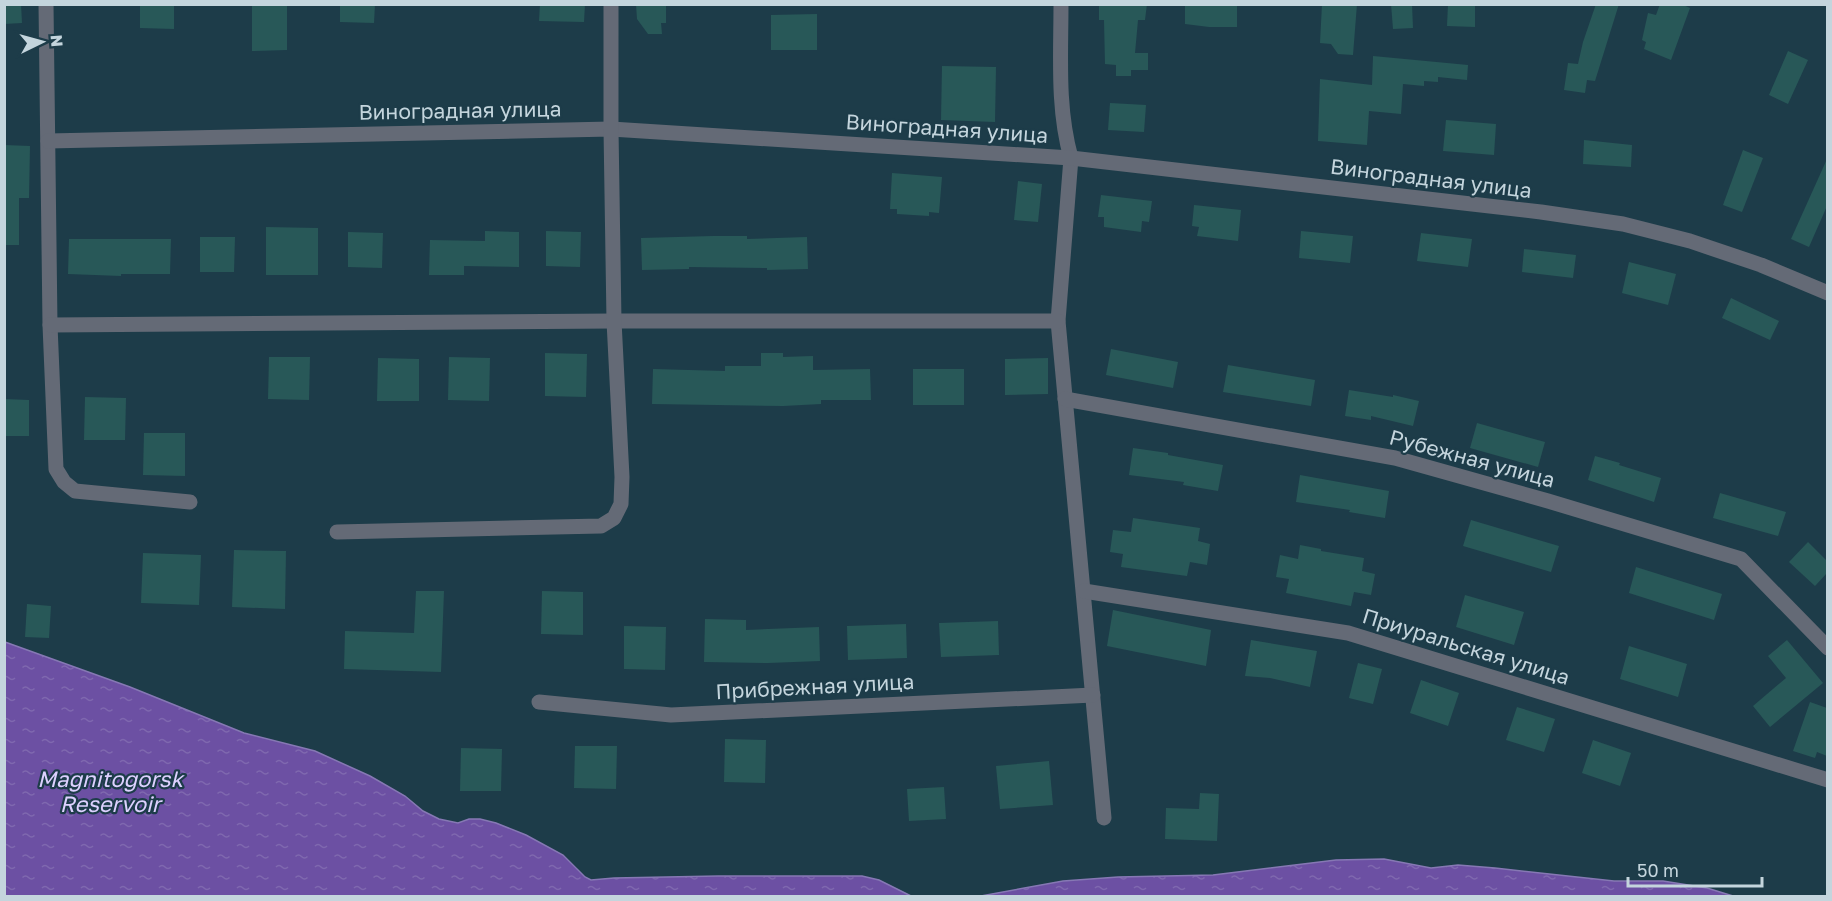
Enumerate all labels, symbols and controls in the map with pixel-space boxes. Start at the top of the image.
north arrow [12,12,72,72]
text: N [46,34,67,48]
street label: Виноградная улица [358,95,562,125]
street label: Виноградная улица [845,108,1049,148]
street label: Виноградная улица [1329,153,1533,203]
street label: Рубежная улица [1387,423,1558,493]
street label: Приуральская улица [1359,602,1573,690]
street label: Прибрежная улица [715,668,915,704]
water label: Magnitogorsk Reservoir [37,765,185,817]
scale bar [1628,850,1762,888]
text: 50 m [1637,859,1679,881]

